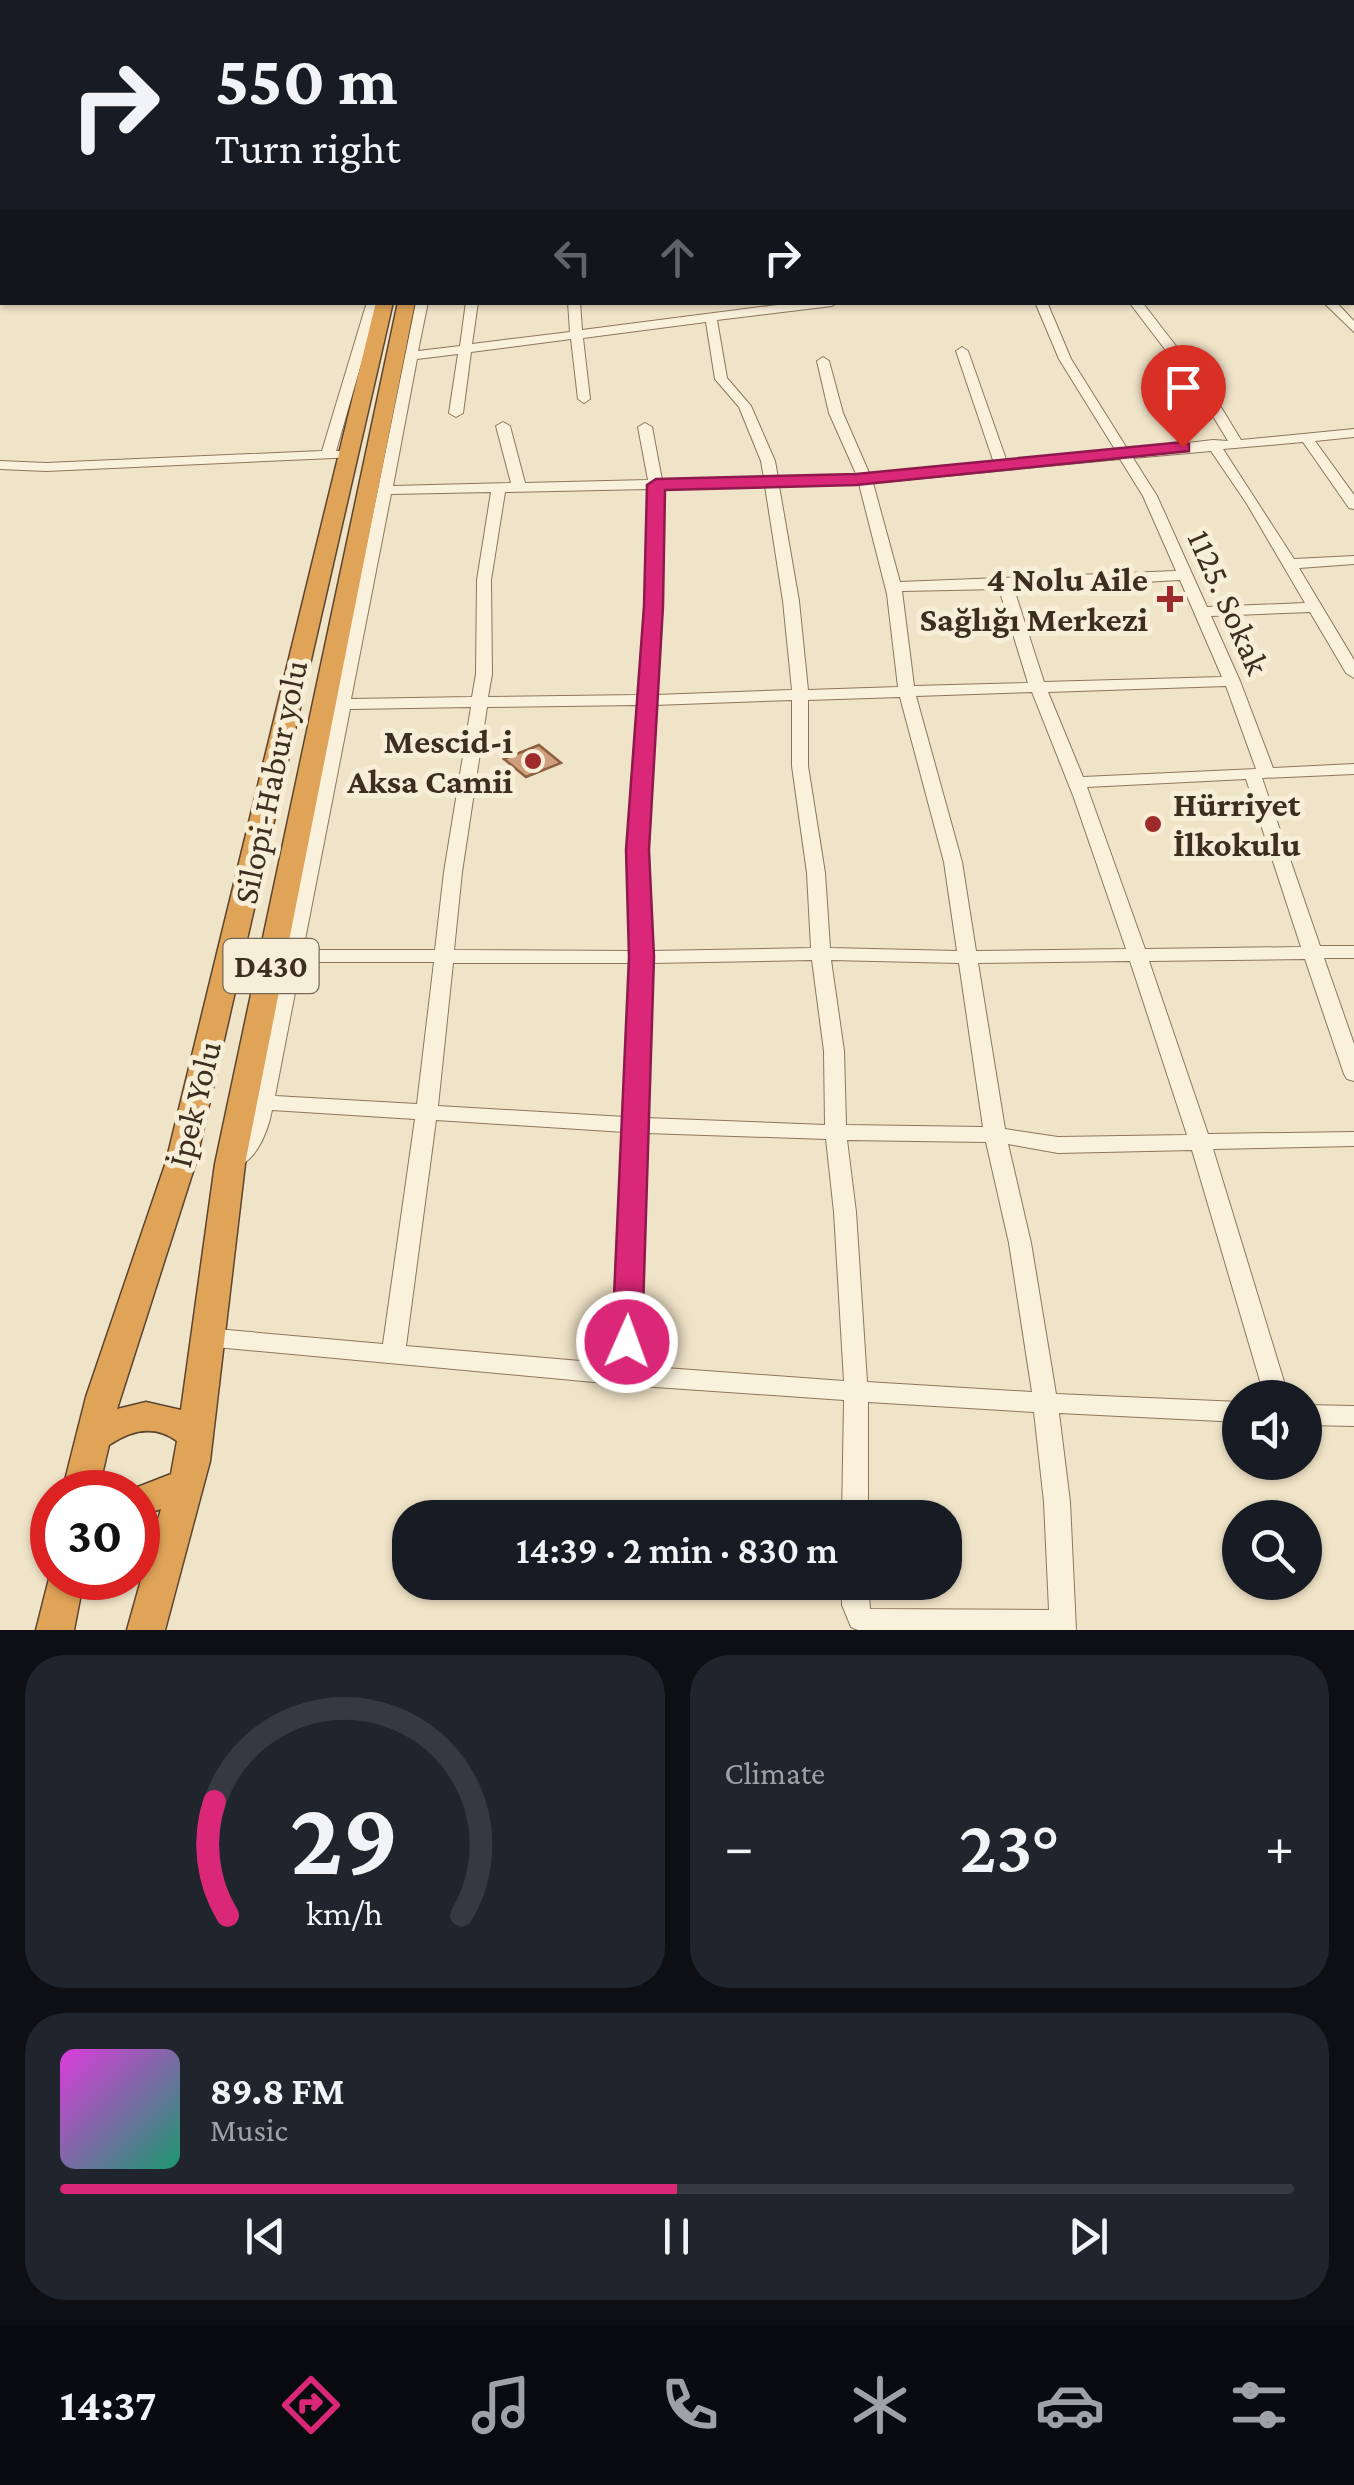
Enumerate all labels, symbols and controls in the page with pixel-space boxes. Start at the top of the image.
icon: right [50,40,180,170]
text: 550 m [215,41,398,119]
text: Turn right [215,123,400,173]
icon: left [545,230,600,285]
icon: ahead [650,230,705,285]
icon: right [755,230,810,285]
pin [1141,345,1226,448]
icon: arrive [1156,360,1211,415]
street label: 1125. Sokak [1179,524,1278,681]
place label: 4 Nolu Aile Sağlığı Merkezi [919,560,1148,639]
marker: 4 Nolu Aile Sağlığı Merkezi [1157,586,1183,612]
street label: Silopi-Habur yolu [226,657,315,907]
place label: Mescid-i Aksa Camii [346,722,513,801]
marker: Mescid-i Aksa Camii [522,750,544,772]
place label: Hürriyet İlkokulu [1173,785,1301,864]
marker: Hürriyet İlkokulu [1142,813,1164,835]
road number: D430 [224,939,318,993]
street label: İpek Yolu [160,1037,229,1171]
position arrow [575,1290,679,1394]
map controls [1222,1380,1322,1600]
button: sound [1222,1380,1322,1480]
speed limit sign: 30 [30,1470,160,1600]
button: search [1222,1500,1322,1600]
text: 14:39 · 2 min · 830 m [516,1529,838,1571]
text: Climate [725,1755,825,1791]
text: 29 [290,1780,399,1895]
text: 23° [959,1805,1059,1888]
text: − [725,1816,754,1877]
text: + [1265,1816,1294,1877]
text: km/h [306,1893,383,1933]
text: 89.8 FM [210,2070,345,2112]
text: Music [210,2112,288,2148]
icon: previous [238,2209,293,2264]
icon: pause [649,2209,704,2264]
icon: next [1061,2209,1116,2264]
icon: directions [276,2370,346,2440]
icon: music [466,2370,536,2440]
icon: phone [655,2370,725,2440]
icon: climate [845,2370,915,2440]
icon: car [1035,2370,1105,2440]
icon: filters [1224,2370,1294,2440]
text: 14:37 [60,2380,157,2430]

